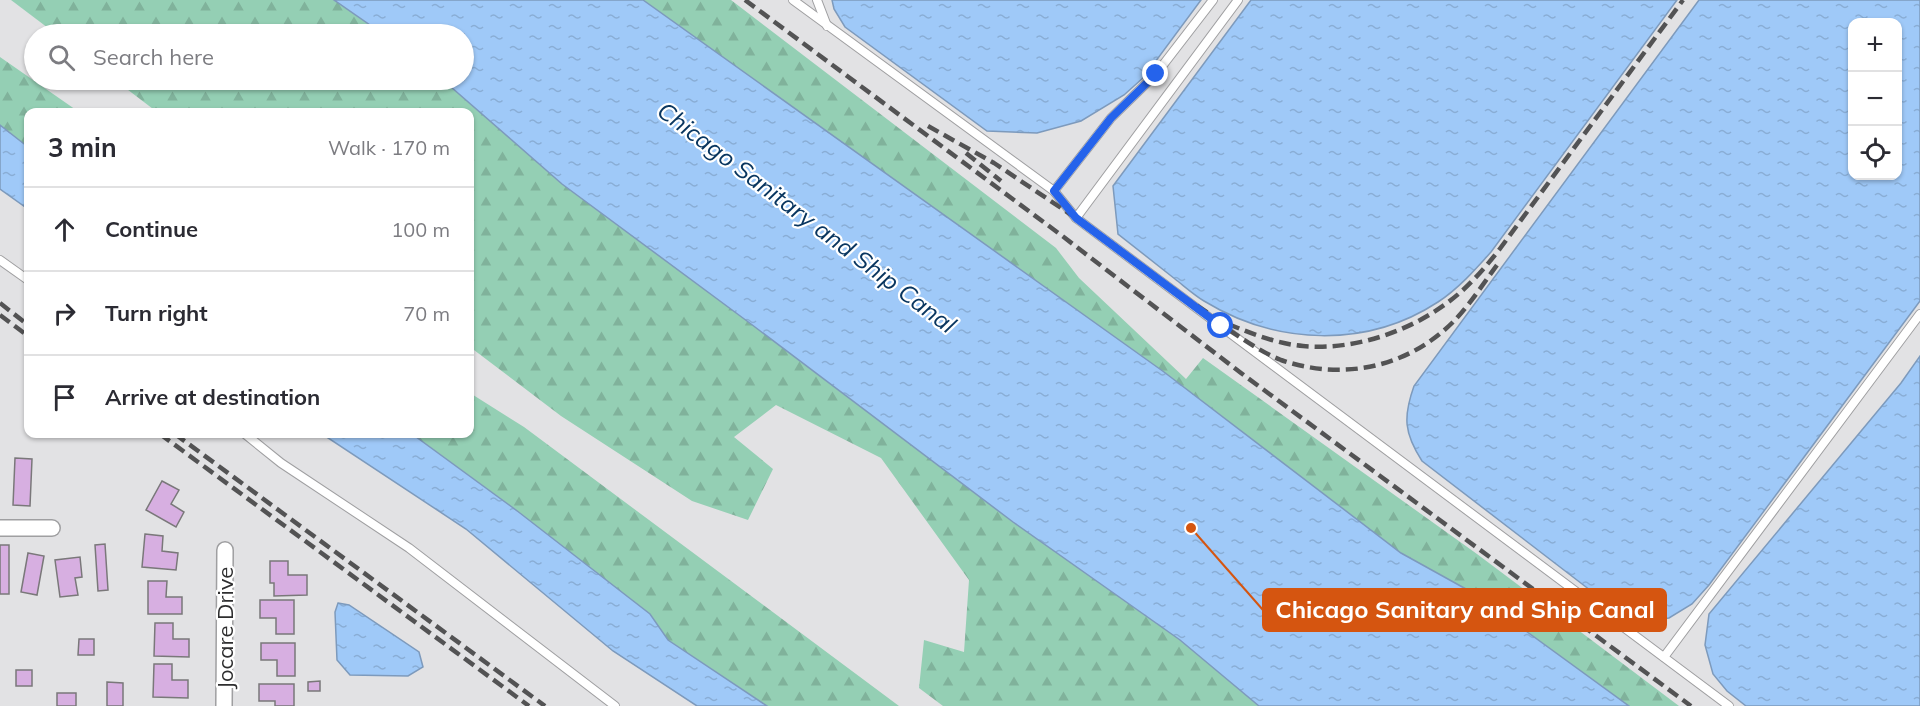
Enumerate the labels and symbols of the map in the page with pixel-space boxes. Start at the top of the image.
route end [1142,60,1168,86]
water label: Chicago Sanitary and Ship Canal [652,95,963,339]
route start [1207,312,1233,338]
street label: Jocare Drive [211,567,239,689]
callout: Chicago Sanitary and Ship Canal [1263,589,1666,631]
text: Chicago Sanitary and Ship Canal [1275,594,1655,624]

